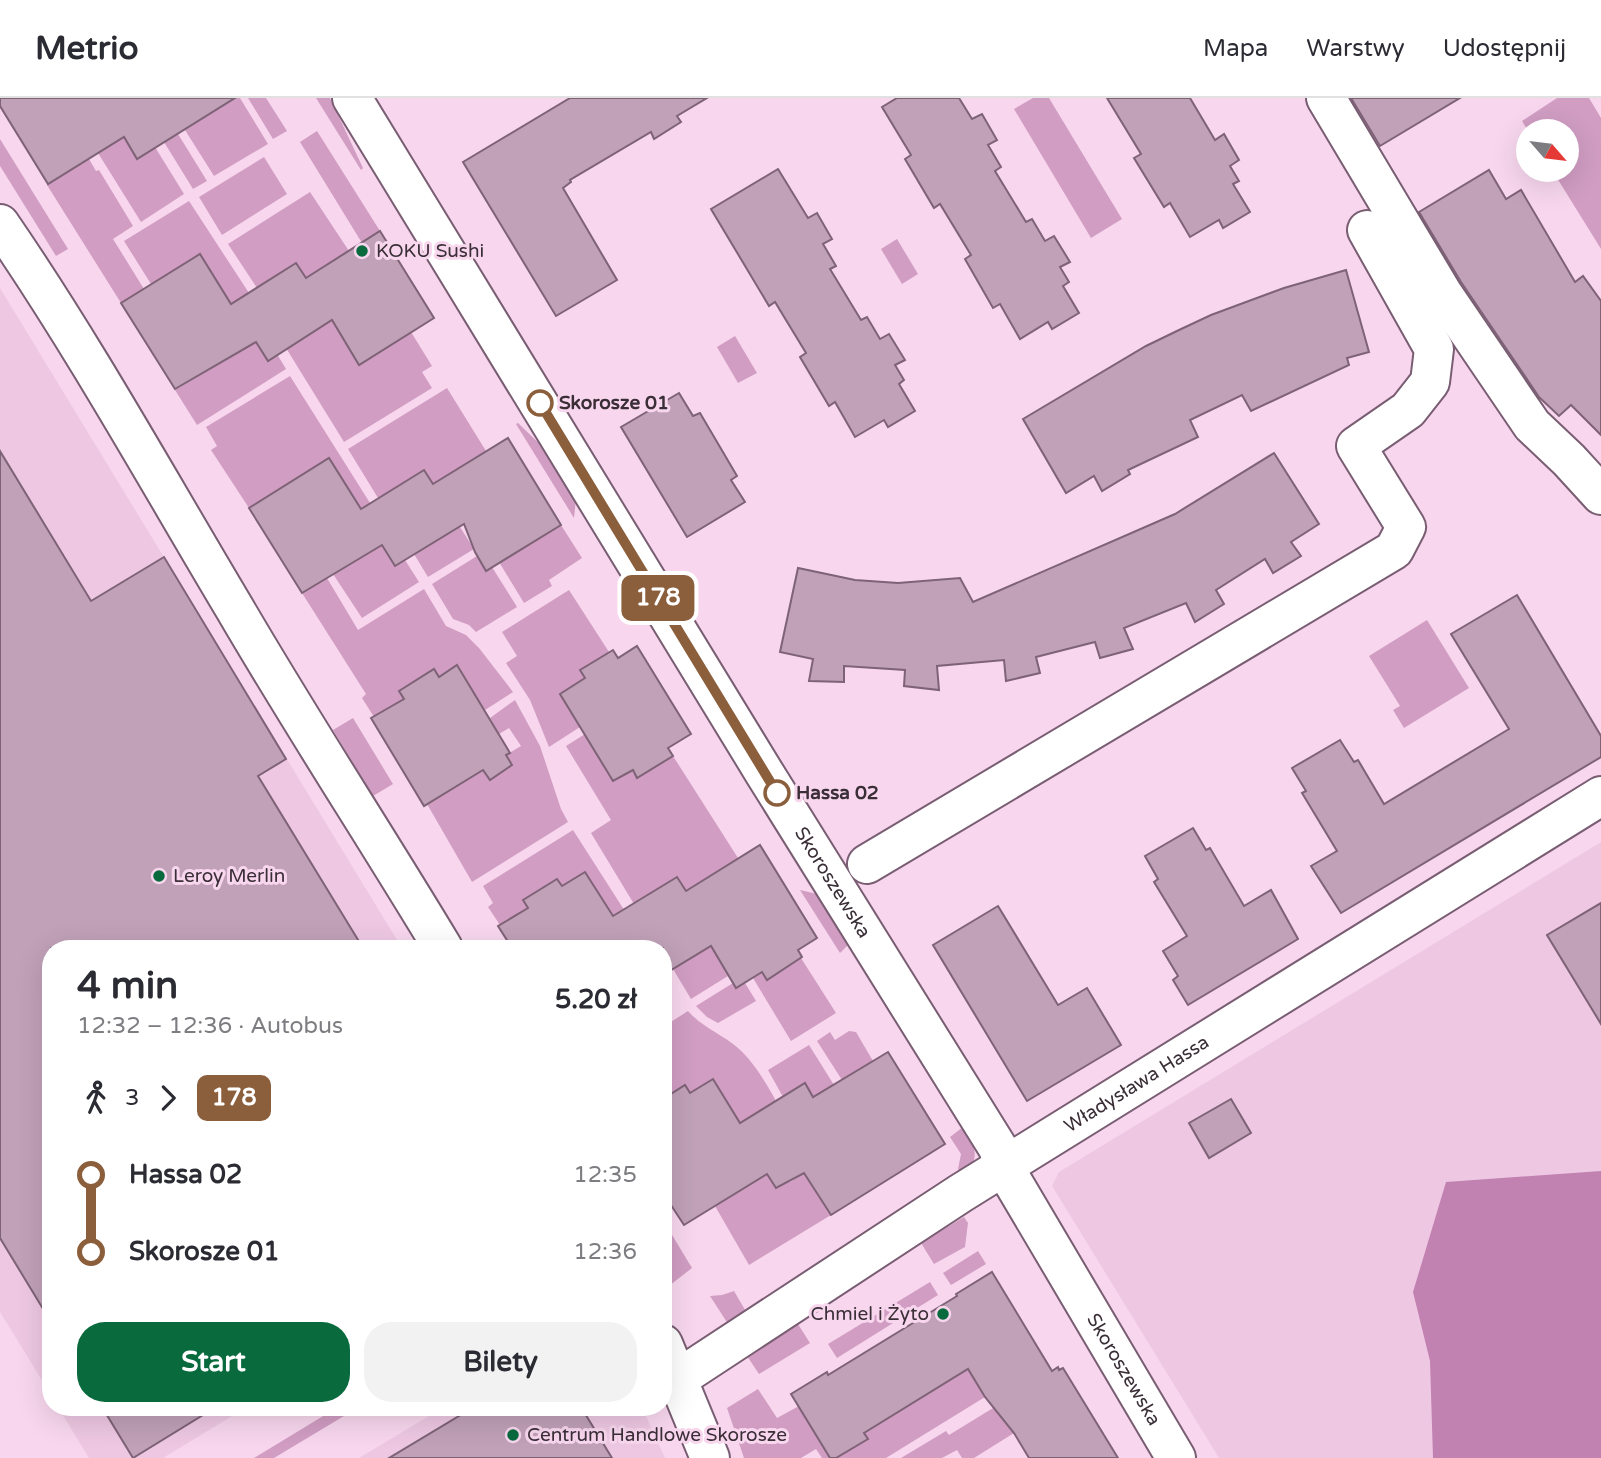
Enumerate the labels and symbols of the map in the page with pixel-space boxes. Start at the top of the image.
north arrow [1516,119,1578,182]
place label: KOKU Sushi [376,240,484,262]
marker: KOKU Sushi [354,243,370,259]
marker: Skorosze 01 [527,390,553,416]
place label: Skorosze 01 [559,392,669,414]
line badge: 178 [618,575,698,621]
marker: Hassa 02 [764,780,790,806]
place label: Hassa 02 [796,782,879,804]
street label: Skoroszewska [790,823,875,942]
place label: Leroy Merlin [173,865,285,887]
marker: Leroy Merlin [151,868,167,884]
street label: Władysława Hassa [1060,1031,1213,1137]
place label: Chmiel i Żyto [811,1303,929,1325]
marker: Chmiel i Żyto [935,1306,951,1322]
street label: Skoroszewska [1082,1310,1165,1429]
place label: Centrum Handlowe Skorosze [527,1424,787,1446]
marker: Centrum Handlowe Skorosze [505,1427,521,1443]

